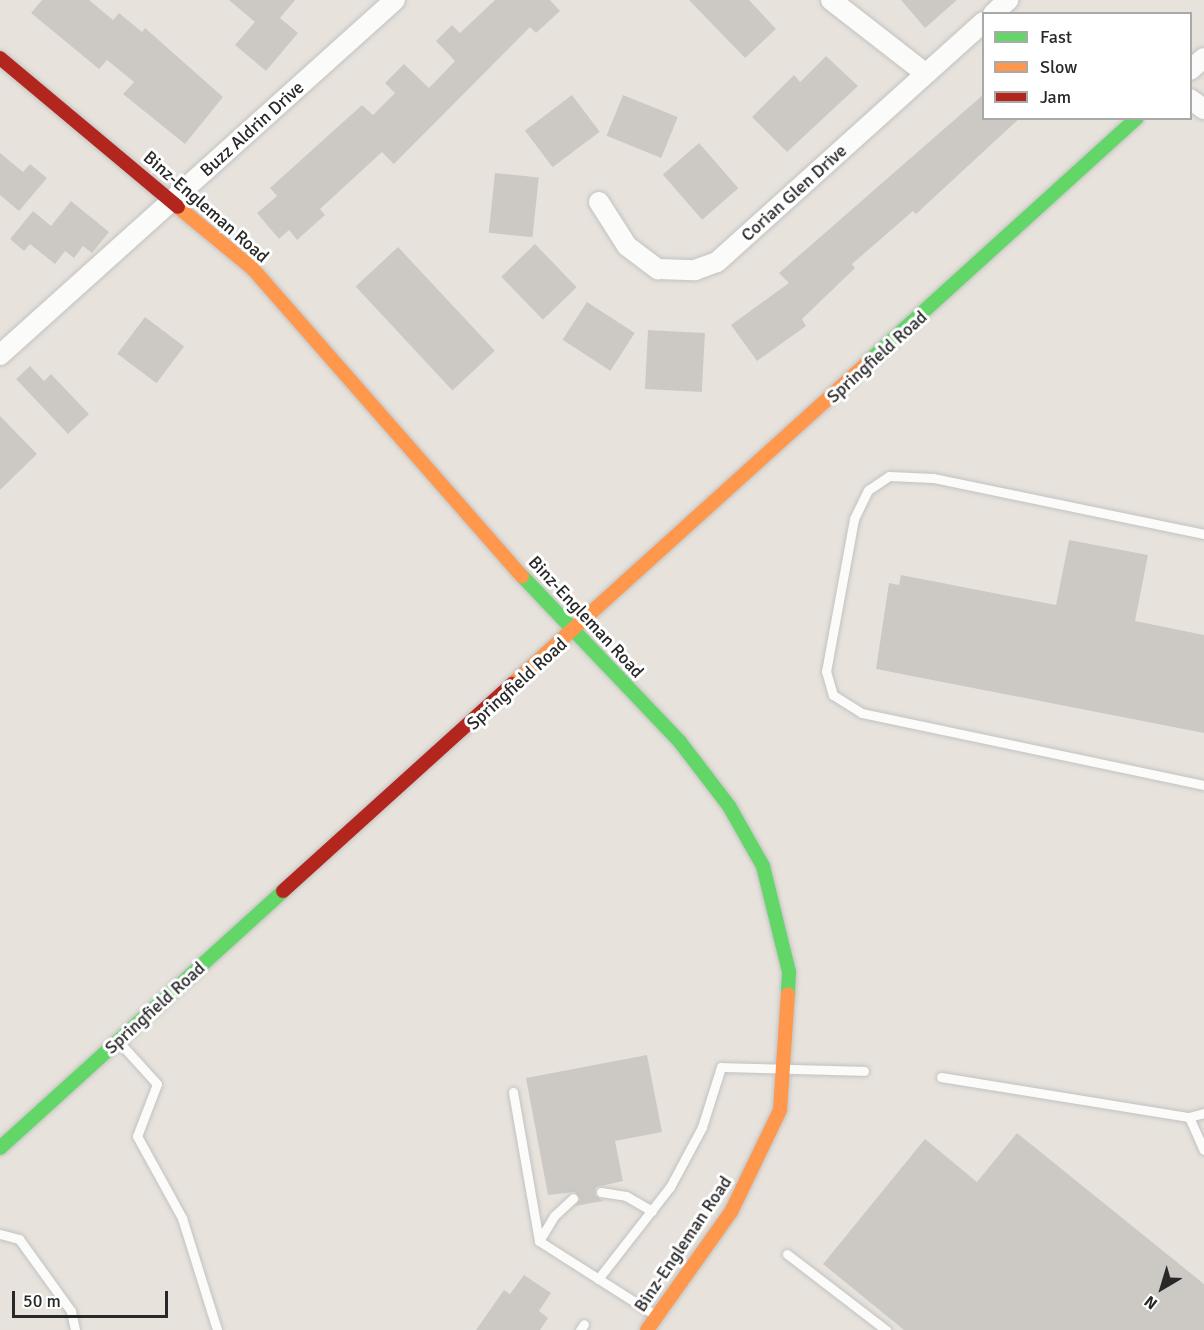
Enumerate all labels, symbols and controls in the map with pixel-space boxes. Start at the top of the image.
legend [982,12,1192,120]
text: Fast [1040,26,1072,48]
text: Slow [1040,56,1077,78]
street label: Buzz Aldrin Drive [196,77,308,181]
text: Jam [1040,86,1071,108]
street label: Corian Glen Drive [737,140,851,246]
street label: Binz-Engleman Road [139,147,273,267]
street label: Springfield Road [822,306,932,408]
street label: Binz-Engleman Road [524,551,648,683]
street label: Springfield Road [462,633,572,735]
street label: Springfield Road [100,957,210,1059]
street label: Binz-Engleman Road [630,1172,736,1316]
north arrow [1132,1258,1192,1318]
scale bar [15,1279,171,1317]
text: 50 m [23,1290,61,1312]
text: N [1140,1291,1161,1313]

